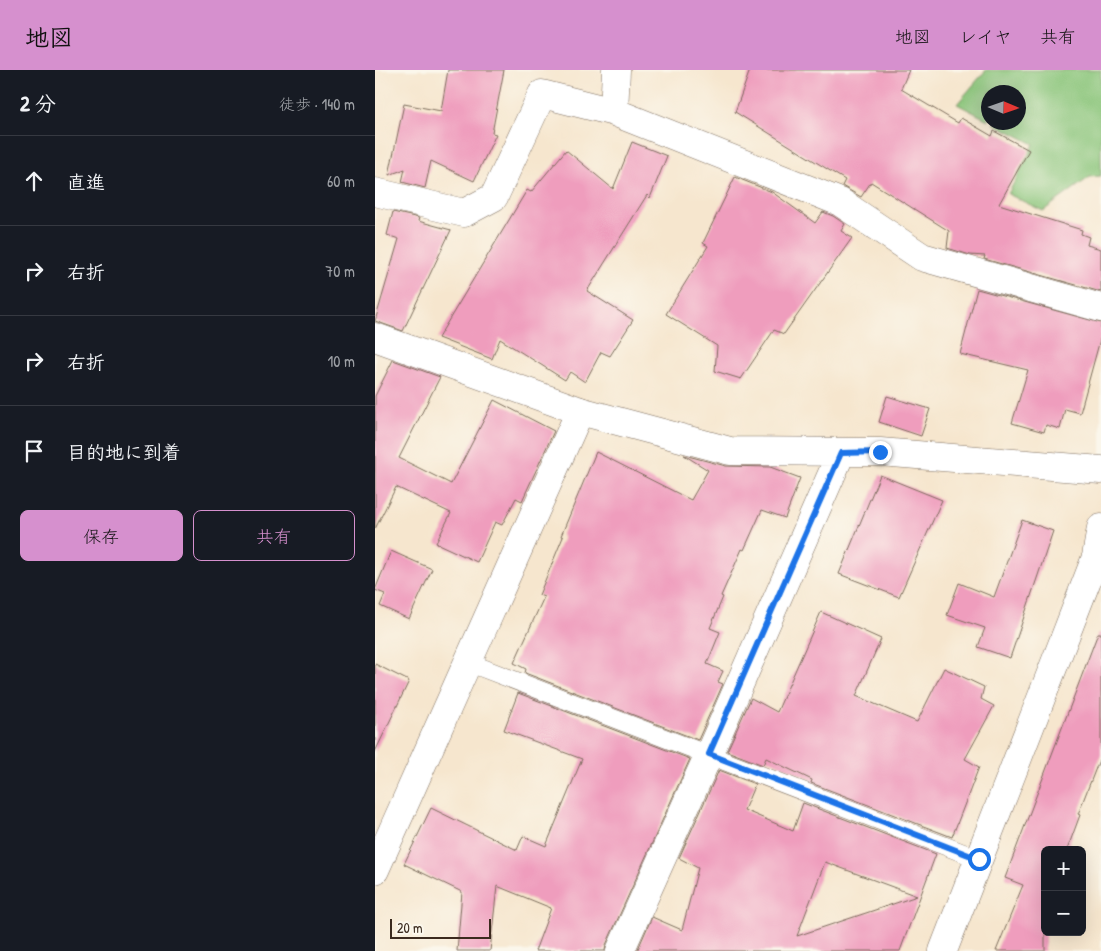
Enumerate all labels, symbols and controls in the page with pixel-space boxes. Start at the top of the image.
text: 地図 [25,21,73,53]
text: 地図 [895,24,931,49]
text: レイヤ [959,24,1012,49]
text: 共有 [1040,24,1076,49]
north arrow [981,85,1026,130]
text: 2 分 [20,89,56,118]
text: 徒歩 · 140 m [279,93,355,115]
icon: ahead [20,167,48,195]
text: 直進 [67,169,105,195]
text: 60 m [327,170,355,192]
icon: right [20,257,48,285]
text: 右折 [67,259,105,285]
text: 70 m [325,260,355,282]
icon: right [20,347,48,375]
text: 右折 [67,349,105,375]
text: 10 m [327,350,355,372]
icon: arrive [20,437,48,465]
text: 目的地に到着 [67,439,181,465]
route end [869,441,892,464]
button: 保存 [20,510,183,561]
button: 共有 [193,510,355,561]
map controls [1041,846,1086,936]
button: + [1041,846,1086,891]
route start [968,848,991,871]
button: − [1041,891,1086,936]
scale bar [390,916,491,939]
text: 20 m [397,918,423,937]

